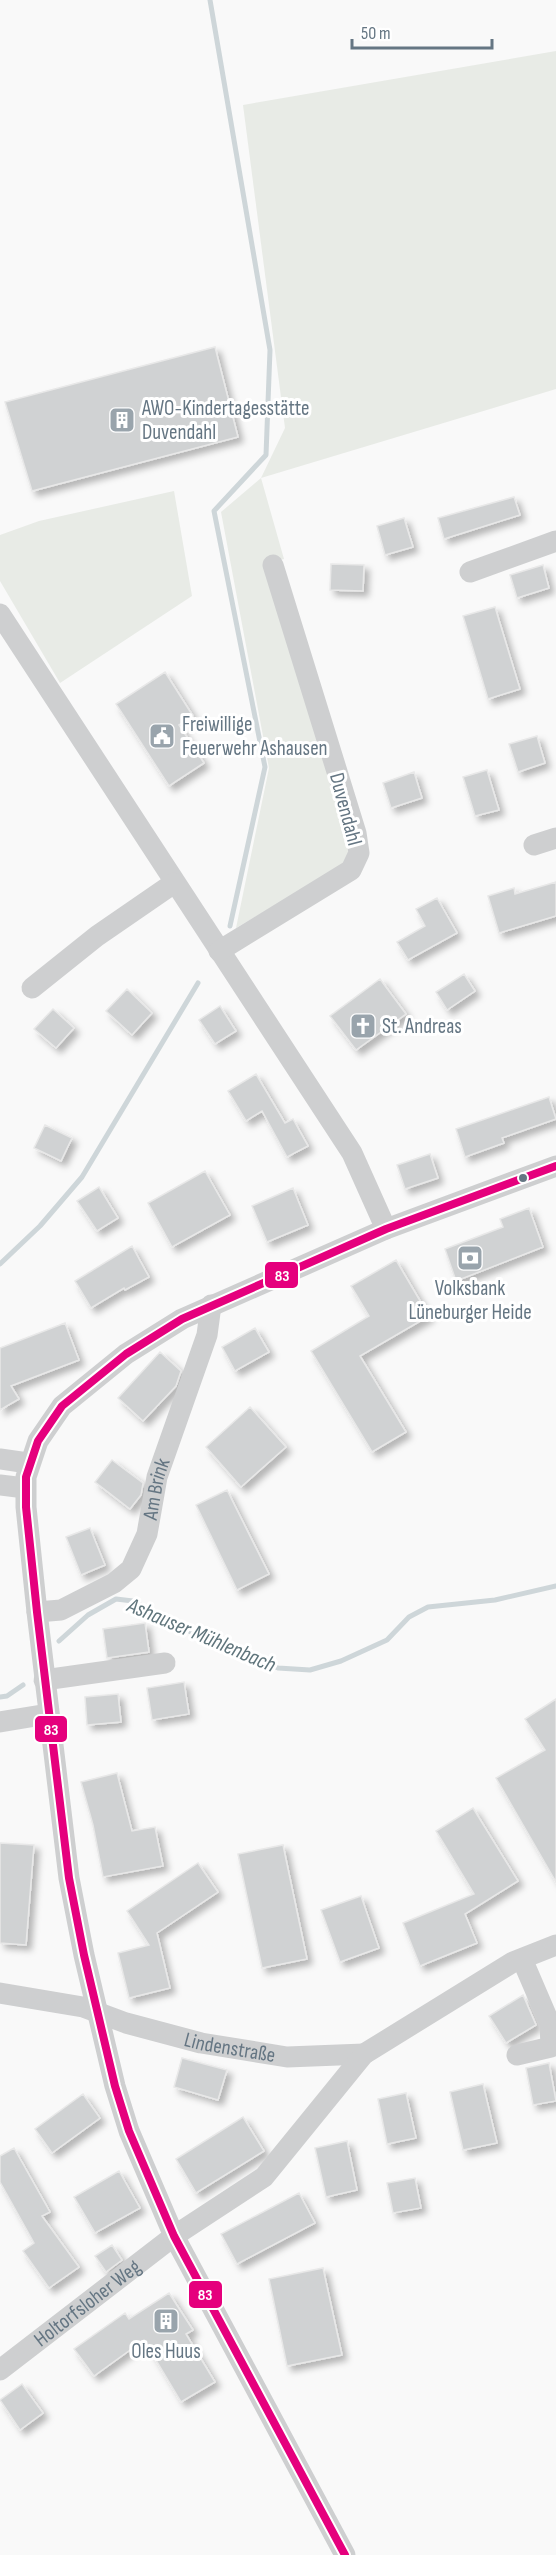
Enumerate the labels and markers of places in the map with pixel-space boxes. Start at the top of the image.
place label: AWO-Kindertagesstätte Duvendahl [141,396,309,445]
building icon: AWO-Kindertagesstätte Duvendahl [107,405,137,435]
place label: Freiwillige Feuerwehr Ashausen [182,712,328,761]
public building icon: Freiwillige Feuerwehr Ashausen [147,721,177,751]
church icon: St. Andreas [348,1011,378,1041]
place label: St. Andreas [382,1014,462,1039]
unlabelled marker [517,1172,529,1184]
bank icon: Volksbank Lüneburger Heide [455,1243,485,1273]
place label: Volksbank Lüneburger Heide [408,1276,532,1325]
building icon: Oles Huus [151,2306,181,2336]
place label: Oles Huus [131,2339,201,2364]

